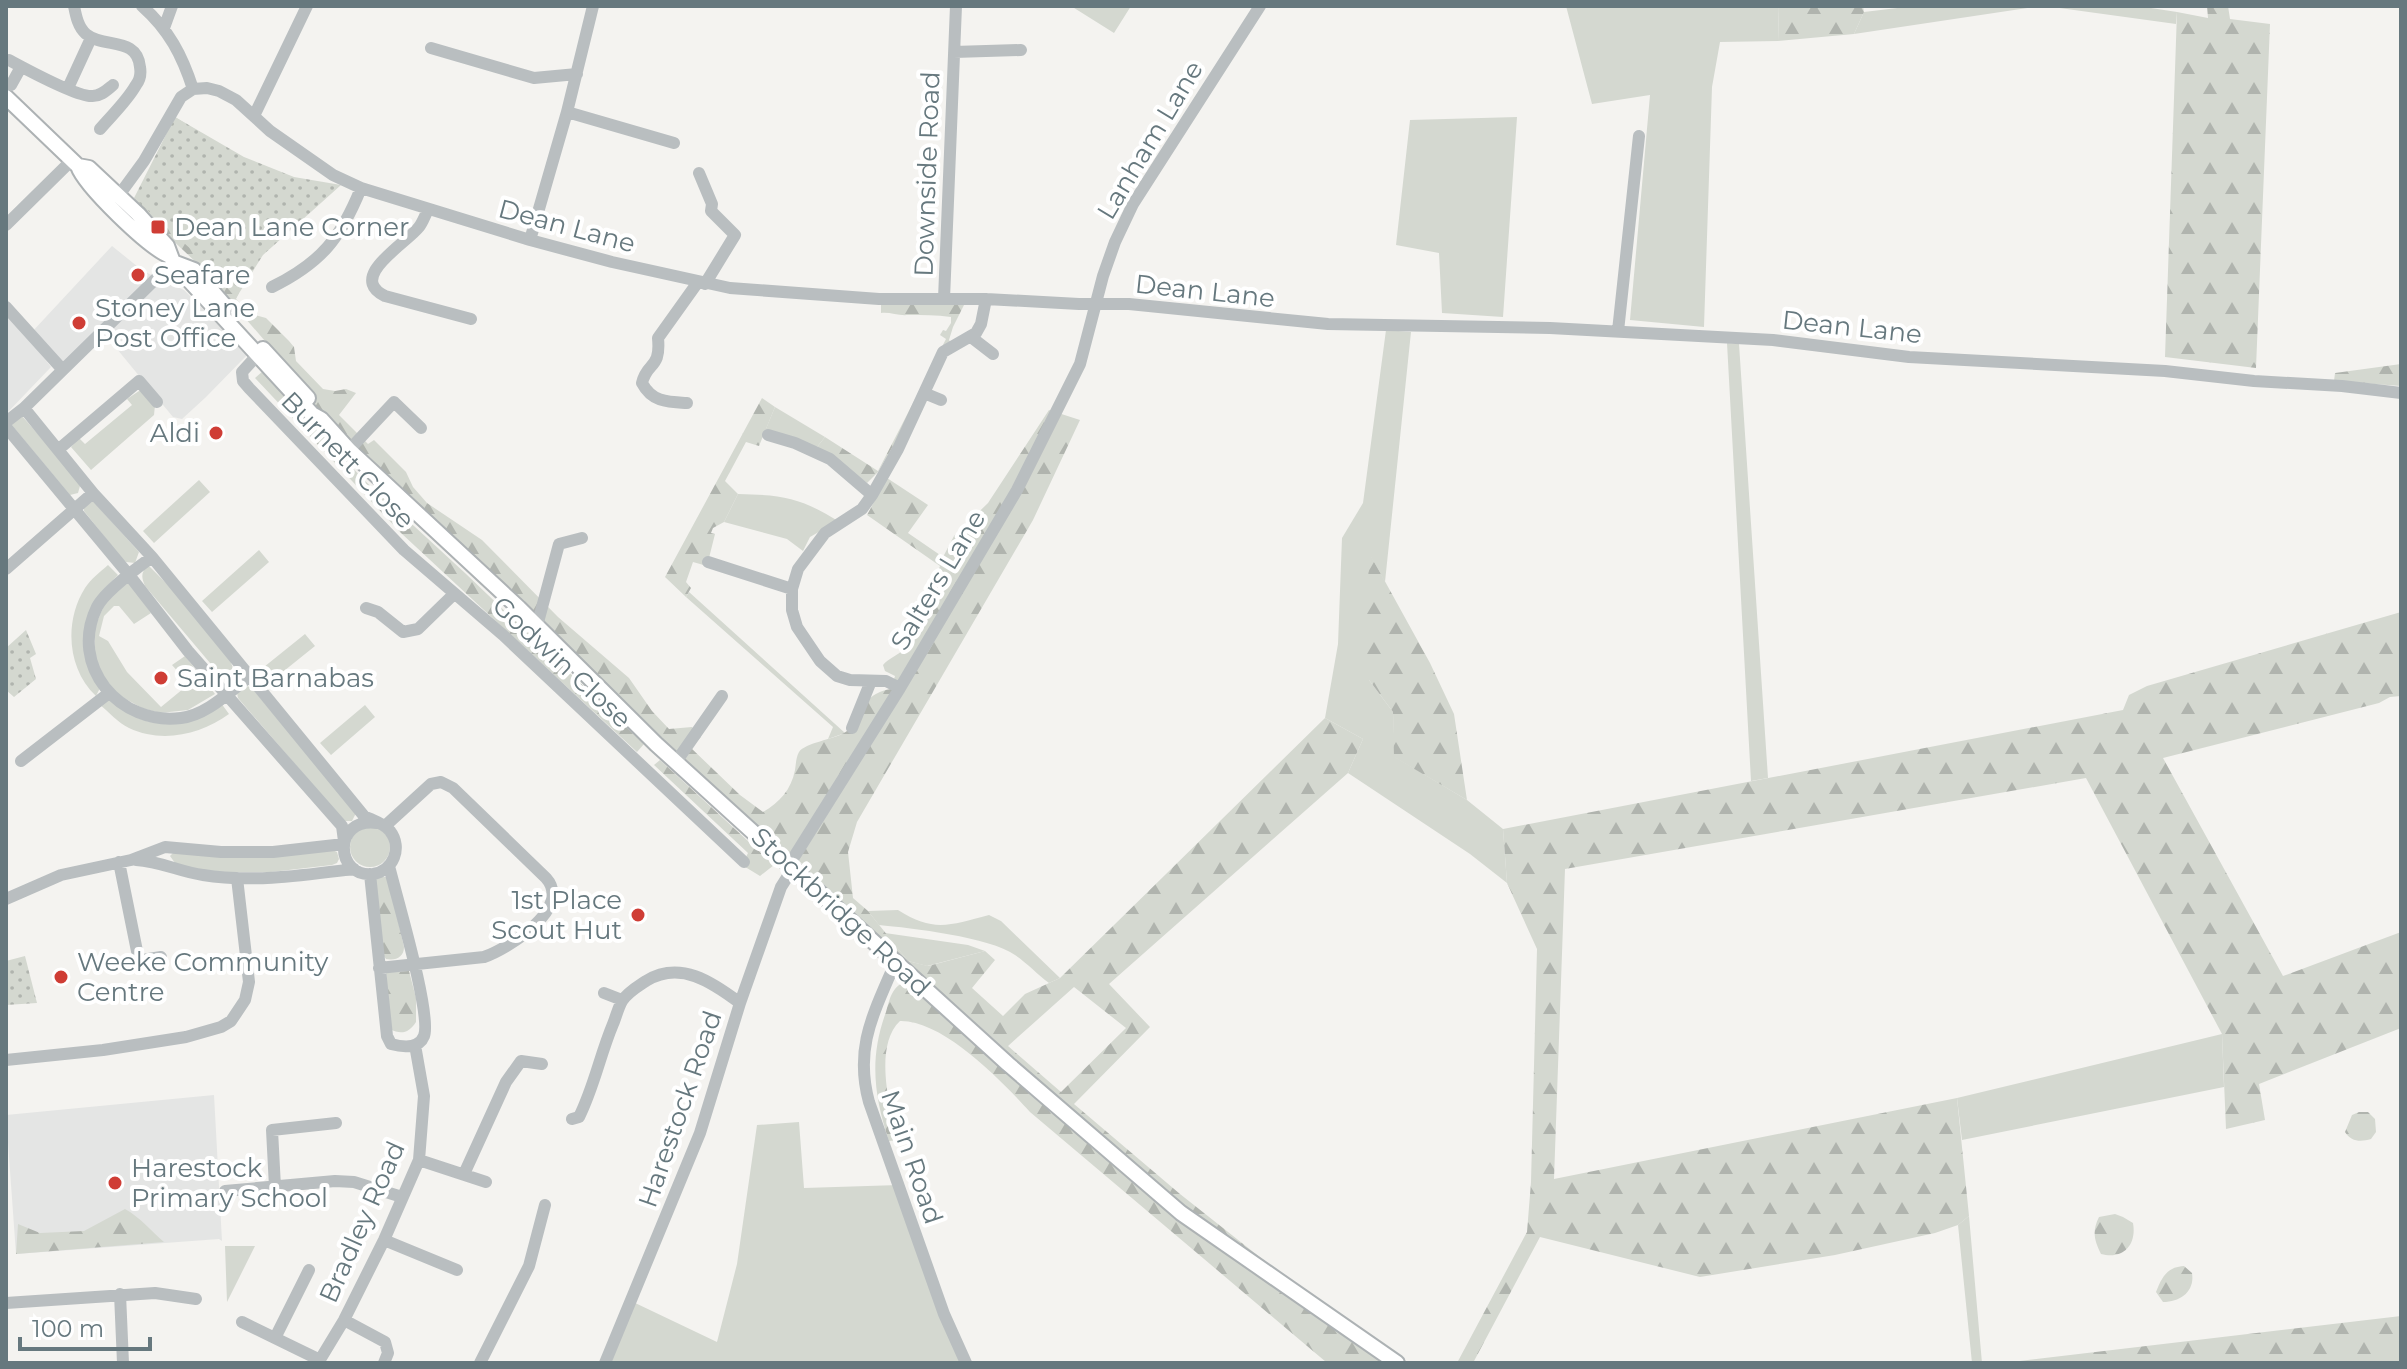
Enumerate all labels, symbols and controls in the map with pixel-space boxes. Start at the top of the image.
street label: Lanham Lane [1090,55,1210,225]
street label: Downside Road [907,71,947,277]
street label: Dean Lane [495,192,639,260]
place label: Dean Lane Corner [174,211,409,243]
marker: Dean Lane Corner [149,218,167,236]
place label: Seafare [154,259,250,291]
marker: Seafare [129,266,147,284]
street label: Dean Lane [1133,268,1277,314]
place label: Stoney Lane Post Office [95,292,255,354]
street label: Dean Lane [1780,304,1924,350]
marker: Stoney Lane Post Office [70,314,88,332]
street label: Burnett Close [275,385,421,535]
place label: Aldi [150,417,200,449]
marker: Aldi [207,424,225,442]
street label: Salters Lane [884,504,992,656]
street label: Godwin Close [486,589,638,735]
place label: Saint Barnabas [177,662,374,694]
marker: Saint Barnabas [152,669,170,687]
street label: Stockbridge Road [745,821,937,1003]
place label: 1st Place Scout Hut [491,884,622,946]
marker: 1st Place Scout Hut [629,906,647,924]
place label: Weeke Community Centre [77,946,329,1008]
marker: Weeke Community Centre [52,968,70,986]
street label: Harestock Road [631,1006,729,1212]
street label: Main Road [874,1086,950,1228]
street label: Bradley Road [312,1136,412,1308]
place label: Harestock Primary School [131,1152,328,1214]
marker: Harestock Primary School [106,1174,124,1192]
scale bar [20,1301,150,1351]
text: 100 m [32,1314,104,1343]

